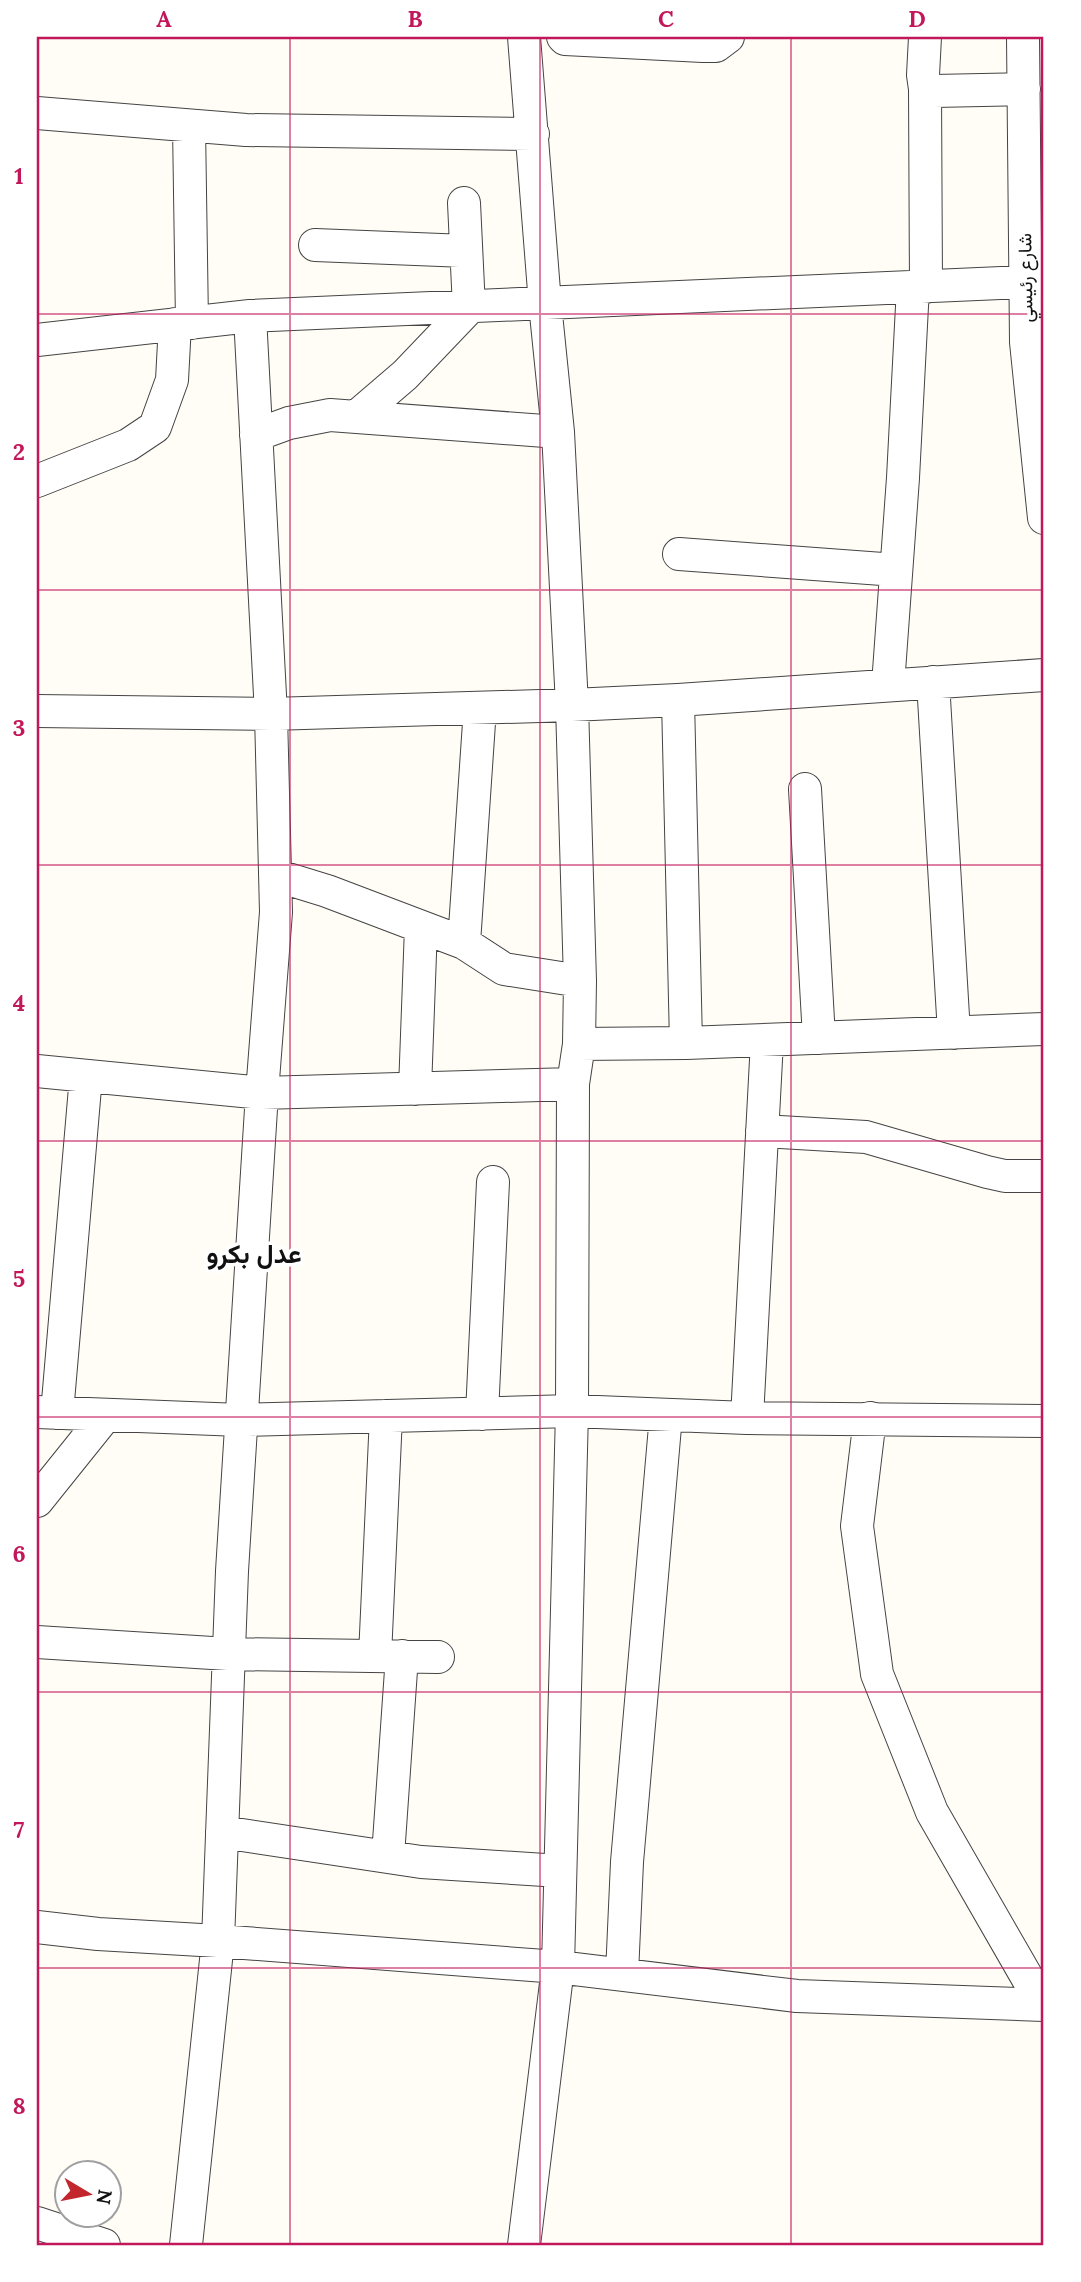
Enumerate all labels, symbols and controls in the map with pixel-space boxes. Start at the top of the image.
text: A [156,4,172,33]
text: B [407,4,423,33]
text: C [658,4,674,33]
text: D [908,4,926,33]
text: 1 [14,161,24,190]
street label: شارع رئيسي [1012,233,1042,323]
text: 2 [13,437,25,466]
text: 3 [13,713,25,742]
text: 4 [13,988,25,1017]
district label: عدل بكرو [206,1237,302,1270]
text: 5 [13,1264,25,1293]
text: 6 [12,1539,26,1568]
text: 7 [14,1815,25,1844]
text: 8 [12,2091,26,2120]
north arrow [52,2160,122,2230]
text: N [92,2188,118,2207]

